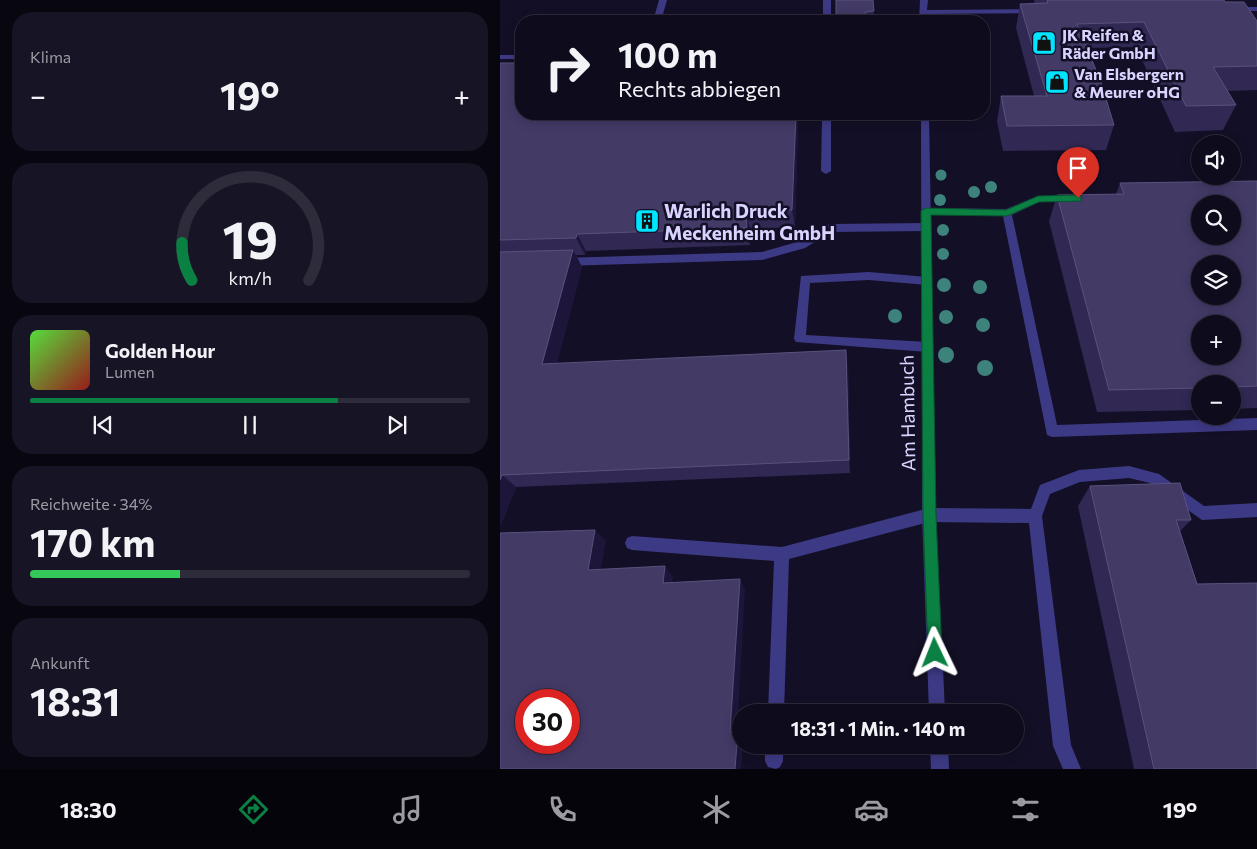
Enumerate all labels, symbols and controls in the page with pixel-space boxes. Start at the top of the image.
place label: JK Reifen & Räder GmbH [1062,25,1156,62]
shop icon: JK Reifen & Räder GmbH [1031,30,1057,56]
text: 100 m [618,32,718,75]
icon: right [535,35,600,100]
text: Klima [30,47,71,66]
place label: Van Elsbergern & Meurer oHG [1074,64,1184,101]
shop icon: Van Elsbergern & Meurer oHG [1044,69,1070,95]
text: 19° [220,71,280,118]
text: Rechts abbiegen [618,75,781,102]
text: − [30,78,46,112]
text: + [454,78,470,112]
map controls [1191,135,1241,425]
button: sound [1191,135,1241,185]
pin [1057,147,1099,198]
icon: arrive [1064,154,1092,182]
button: search [1191,195,1241,245]
place label: Warlich Druck Meckenheim GmbH [664,199,835,244]
text: 19 [222,206,278,270]
building icon: Warlich Druck Meckenheim GmbH [634,208,660,234]
button: layers [1191,255,1241,305]
text: km/h [228,267,272,289]
button: + [1191,315,1241,365]
text: Golden Hour [105,339,215,362]
street label: Am Hambuch [894,355,920,471]
text: Lumen [105,362,155,381]
button: − [1191,375,1241,425]
icon: previous [89,411,117,439]
icon: pause [236,411,264,439]
icon: next [383,411,411,439]
text: Reichweite · 34% [30,494,152,513]
text: 170 km [30,518,155,565]
position arrow [908,626,960,678]
text: Ankunft [30,653,90,672]
text: 18:31 [30,677,120,724]
speed limit sign: 30 [515,689,580,754]
text: 18:31 · 1 Min. · 140 m [791,717,965,740]
icon: directions [236,792,271,827]
icon: music [390,792,425,827]
icon: phone [545,792,580,827]
icon: climate [699,792,734,827]
icon: car [854,792,889,827]
icon: filters [1008,792,1043,827]
text: 18:30 [60,796,117,823]
text: 19° [1163,796,1197,823]

